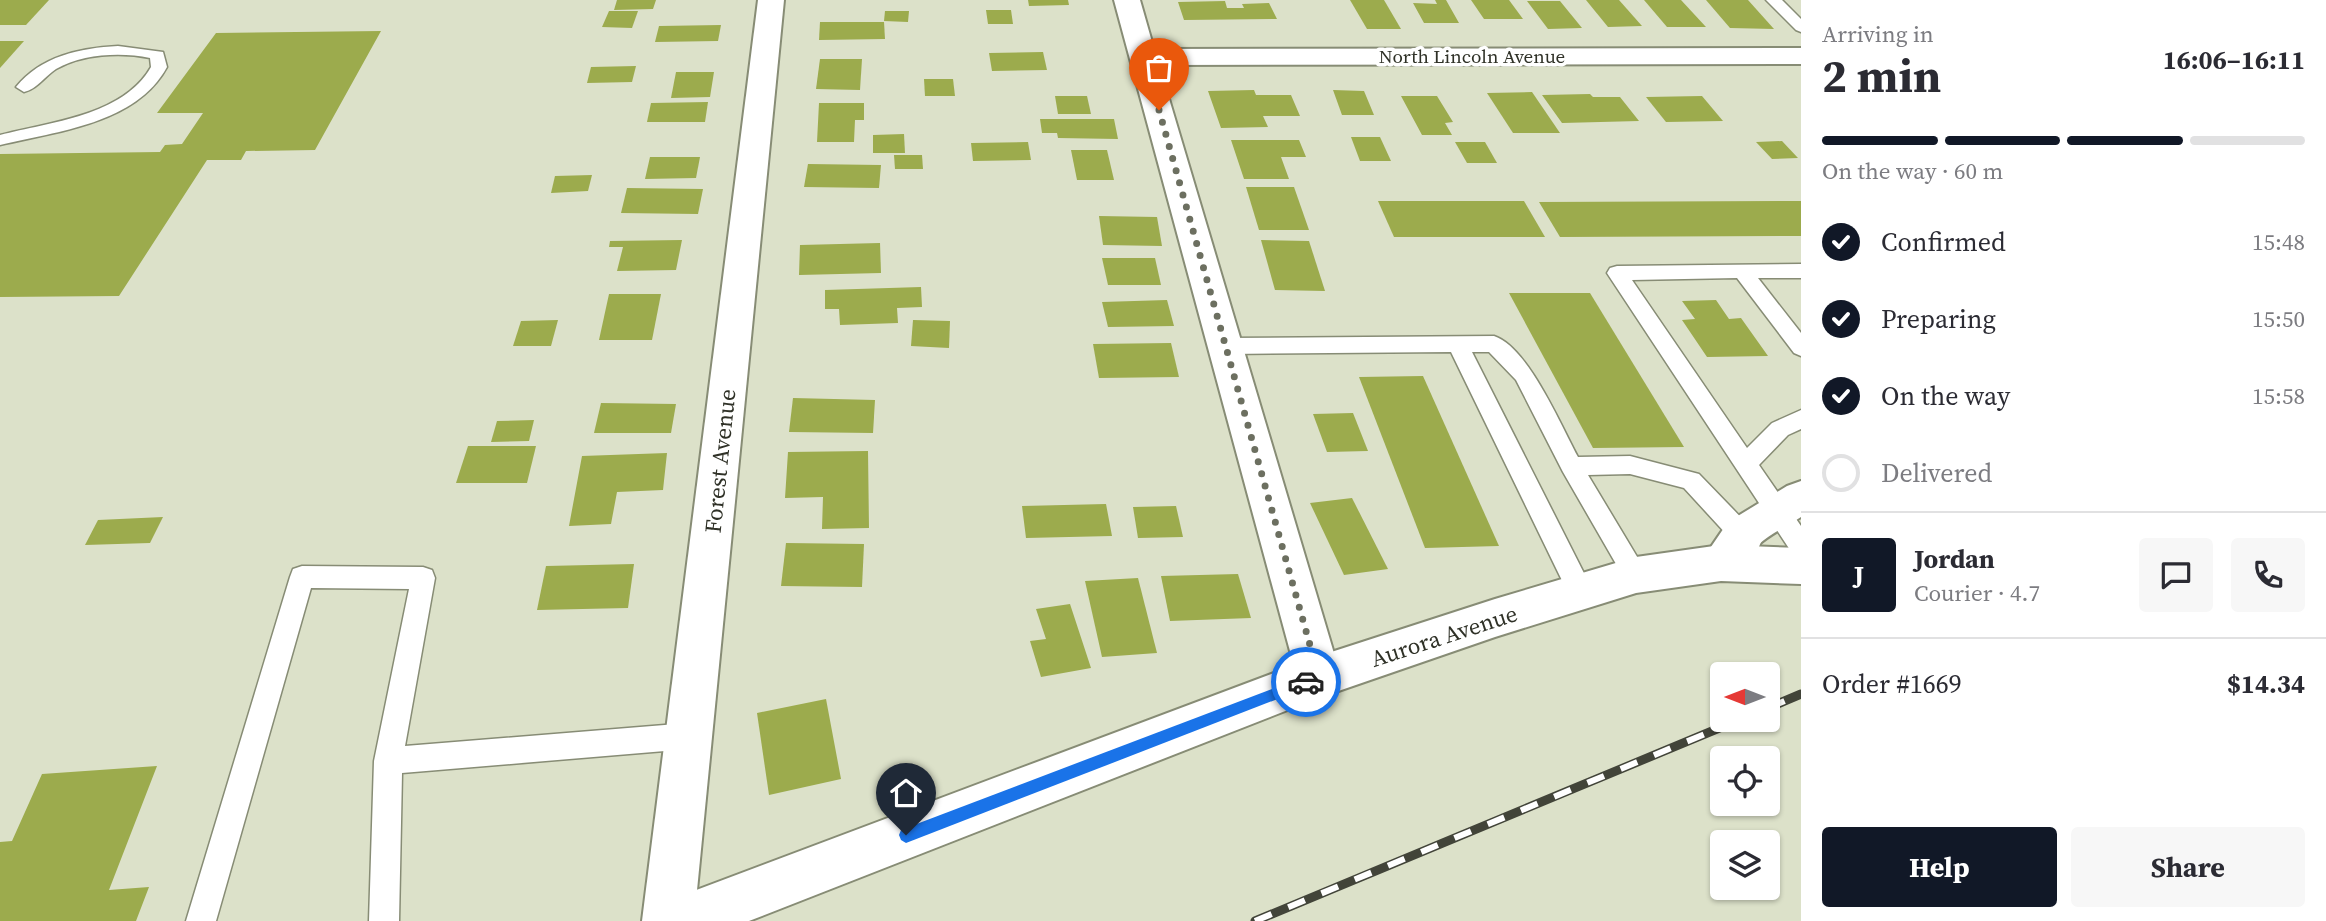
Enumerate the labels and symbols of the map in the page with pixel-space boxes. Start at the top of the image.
pin [1129,38,1189,110]
street label: North Lincoln Avenue [1379,43,1565,69]
street label: Forest Avenue [697,387,743,535]
street label: Aurora Avenue [1367,597,1521,675]
courier [1271,647,1341,717]
north arrow [1710,662,1780,732]
pin [876,763,936,835]

